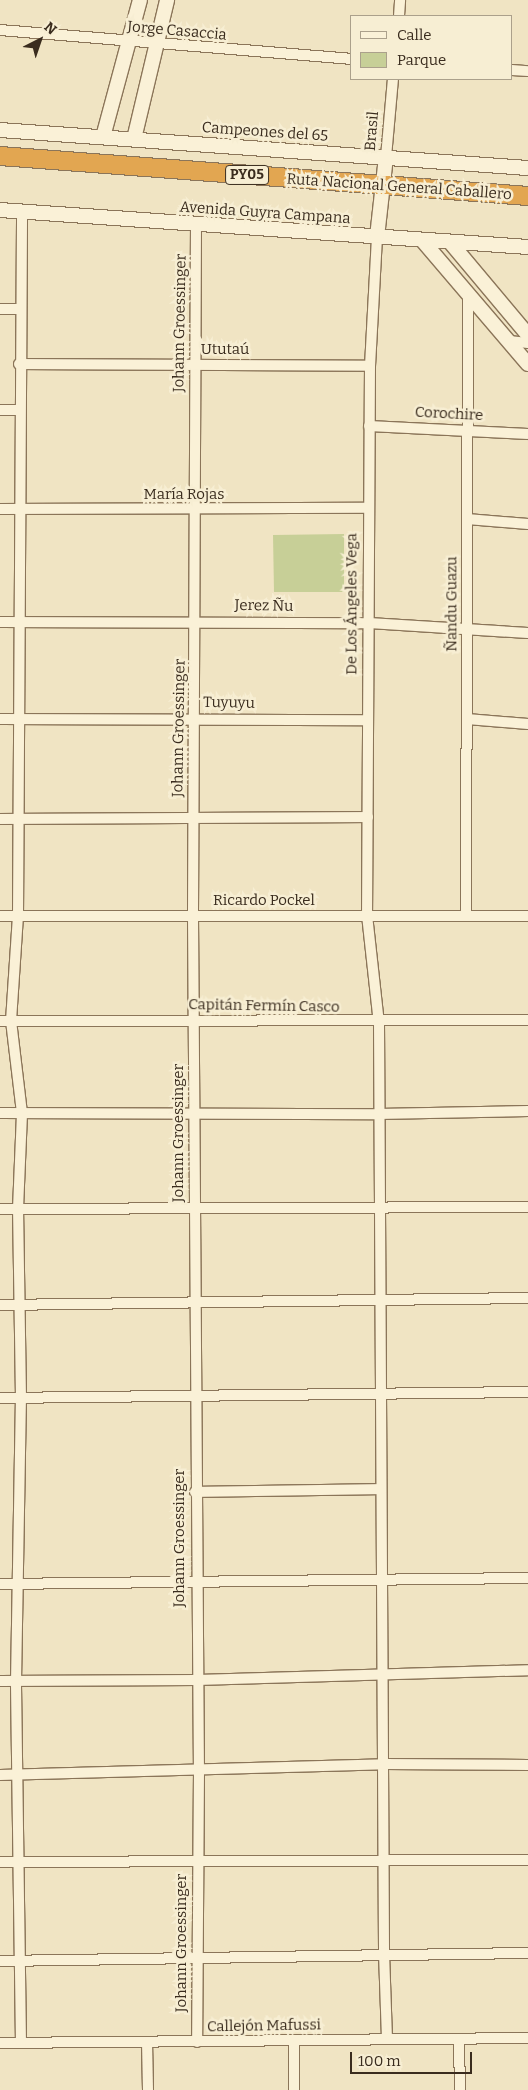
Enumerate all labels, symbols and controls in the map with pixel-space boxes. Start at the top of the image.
north arrow [15,15,65,65]
legend [350,15,513,80]
text: N [41,18,60,38]
street label: Jorge Casaccia [127,18,227,44]
text: Calle [397,26,431,44]
text: Parque [397,51,446,69]
street label: Brasil [361,110,383,152]
street label: Campeones del 65 [201,119,329,145]
road number: PY05 [224,164,270,186]
street label: Ruta Nacional General Caballero [286,170,512,204]
street label: Avenida Guyra Campana [179,198,351,228]
street label: Johann Groessinger [170,254,190,392]
street label: Ututaú [201,341,249,359]
street label: Corochire [414,403,484,425]
street label: María Rojas [144,486,224,504]
street label: De Los Ángeles Vega [343,533,361,675]
street label: Ñandu Guazu [443,556,461,652]
street label: Jerez Ñu [234,596,294,616]
street label: Johann Groessinger [169,659,189,797]
street label: Tuyuyu [203,694,255,712]
street label: Ricardo Pockel [213,892,315,910]
street label: Capitán Fermín Casco [188,996,340,1016]
street label: Johann Groessinger [170,1064,188,1202]
street label: Johann Groessinger [171,1469,189,1607]
street label: Johann Groessinger [173,1874,191,2012]
street label: Callejón Mafussi [207,2016,321,2036]
scale bar [353,2042,476,2074]
text: 100 m [358,2052,401,2070]

